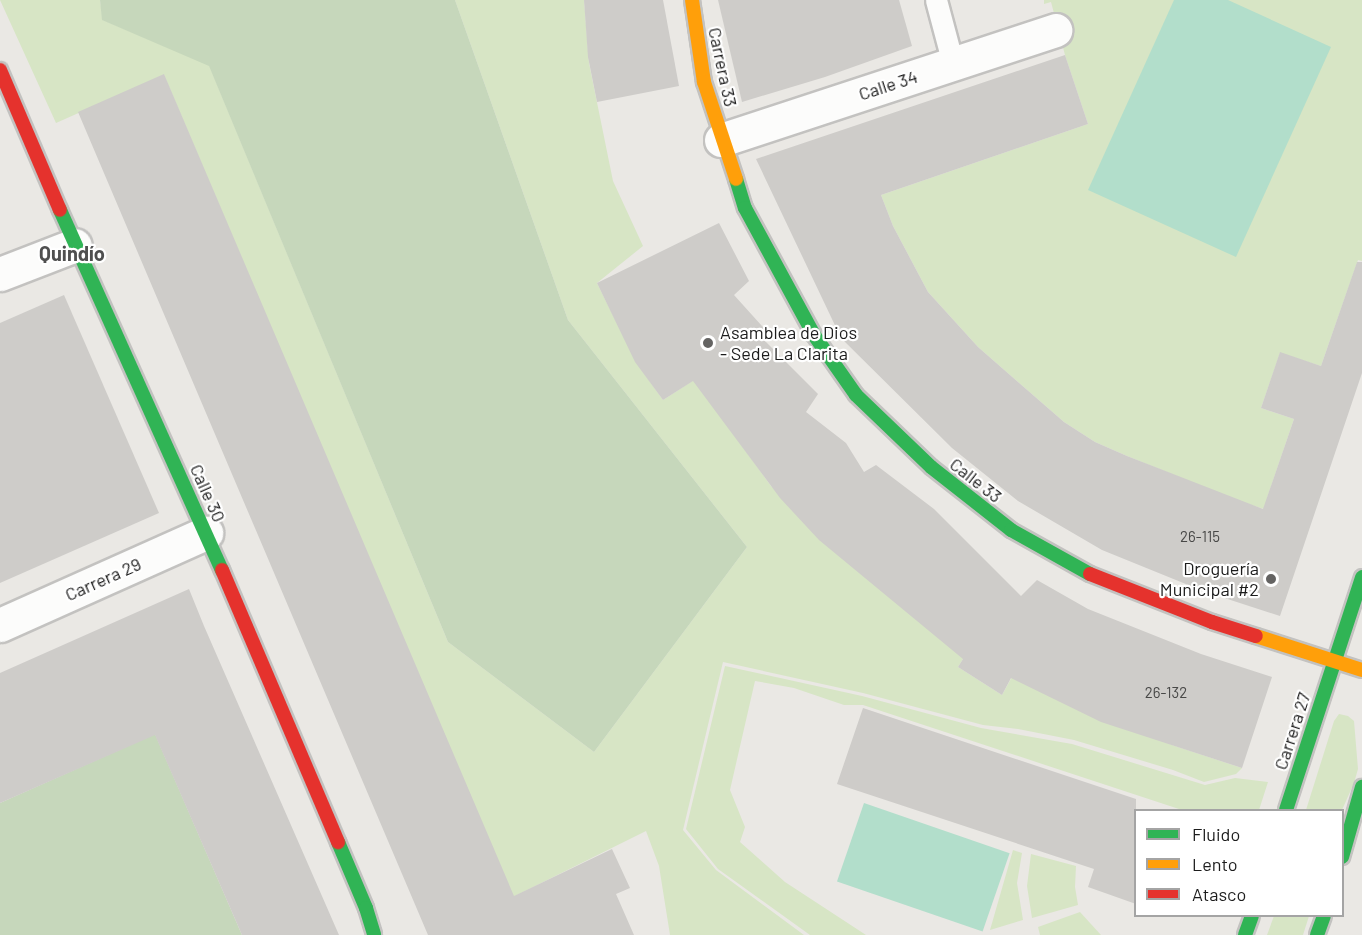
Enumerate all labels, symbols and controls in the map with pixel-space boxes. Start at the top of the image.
street label: Carrera 33 [704,25,742,109]
street label: Calle 34 [856,65,920,105]
district label: Quindío [39,241,105,265]
place label: Asamblea de Dios - Sede La Clarita [720,322,857,364]
marker: Asamblea de Dios - Sede La Clarita [701,336,715,350]
street label: Calle 33 [946,453,1006,507]
street label: Calle 30 [186,461,230,525]
house number: 26-115 [1180,528,1220,546]
street label: Carrera 29 [62,553,144,605]
place label: Droguería Municipal #2 [1160,558,1259,600]
marker: Droguería Municipal #2 [1264,572,1278,586]
house number: 26-132 [1145,684,1187,702]
street label: Carrera 27 [1269,690,1315,772]
legend [1134,809,1344,917]
text: Fluido [1192,823,1240,845]
text: Lento [1192,853,1238,875]
text: Atasco [1192,883,1246,905]

